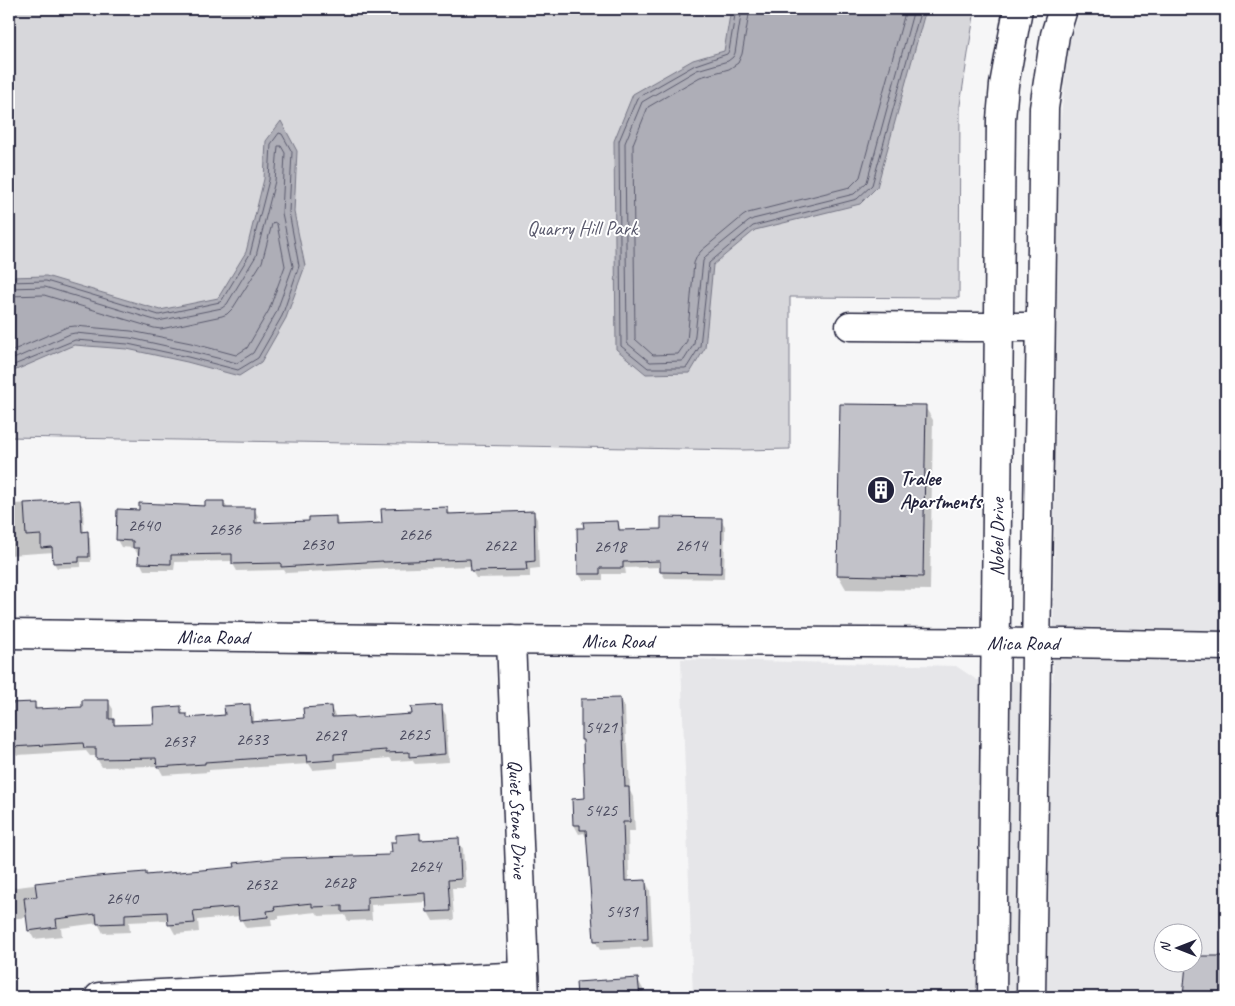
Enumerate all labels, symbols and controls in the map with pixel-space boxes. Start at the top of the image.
park label: Quarry Hill Park [527,216,639,241]
place label: Tralee Apartments [900,466,983,514]
building icon: Tralee Apartments [866,475,896,505]
street label: Nobel Drive [984,496,1010,576]
house number: 2640 [128,514,162,536]
house number: 2636 [209,518,242,540]
house number: 2626 [399,523,432,545]
house number: 2630 [301,533,335,555]
house number: 2622 [484,534,518,556]
house number: 2614 [675,534,709,556]
house number: 2618 [594,535,628,557]
street label: Mica Road [177,624,252,650]
street label: Mica Road [582,628,657,653]
street label: Mica Road [987,630,1062,655]
house number: 5421 [585,716,618,738]
house number: 2625 [398,723,431,745]
house number: 2629 [314,724,348,746]
house number: 2633 [236,728,270,750]
house number: 2637 [163,730,196,752]
street label: Quiet Stone Drive [503,759,533,880]
house number: 5425 [585,799,618,821]
house number: 2624 [409,855,443,877]
house number: 2628 [323,871,357,893]
house number: 2632 [245,873,279,895]
house number: 2640 [106,887,140,909]
house number: 5431 [606,900,639,922]
north arrow [1152,924,1202,974]
text: N [1157,941,1174,952]

